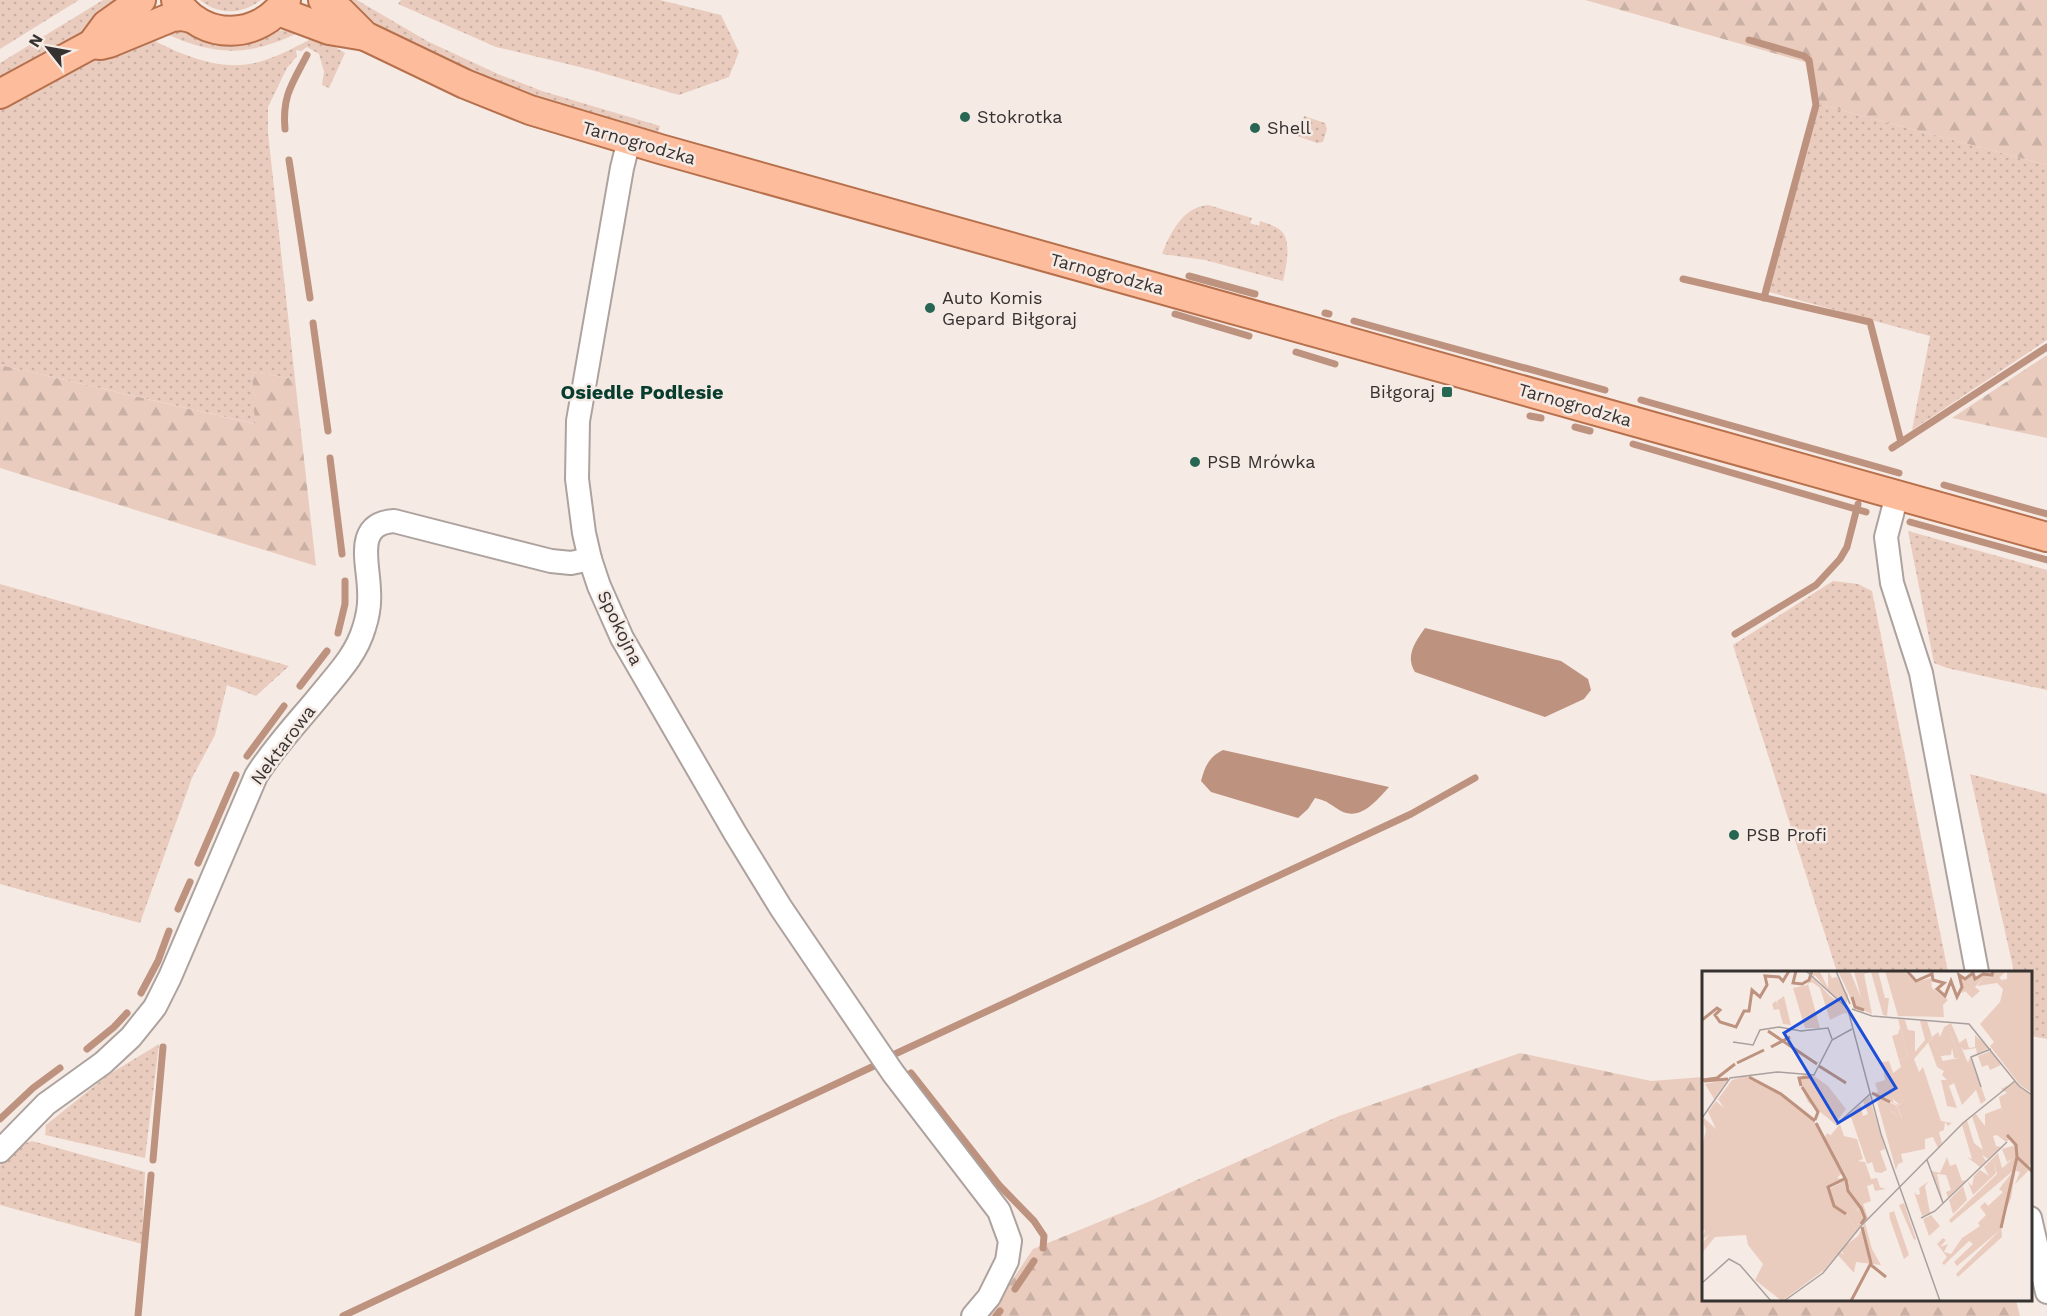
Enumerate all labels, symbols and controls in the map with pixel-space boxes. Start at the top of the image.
north arrow [18,18,78,78]
text: N [24,31,47,51]
place label: Stokrotka [977,106,1063,127]
marker: Stokrotka [958,110,972,124]
street label: Tarnogrodzka [580,116,698,169]
place label: Shell [1267,117,1312,138]
marker: Shell [1248,121,1262,135]
street label: Tarnogrodzka [1048,248,1166,299]
place label: Auto Komis Gepard Biłgoraj [942,287,1077,329]
marker: Auto Komis Gepard Biłgoraj [923,301,937,315]
street label: Tarnogrodzka [1516,378,1634,431]
district label: Osiedle Podlesie [561,380,723,404]
place label: Biłgoraj [1369,381,1435,402]
marker: Biłgoraj [1440,385,1454,399]
place label: PSB Mrówka [1207,451,1316,472]
marker: PSB Mrówka [1188,455,1202,469]
street label: Spokojna [593,587,647,668]
street label: Nektarowa [246,701,319,789]
place label: PSB Profi [1746,824,1827,845]
marker: PSB Profi [1727,828,1741,842]
inset map [1702,971,2032,1301]

